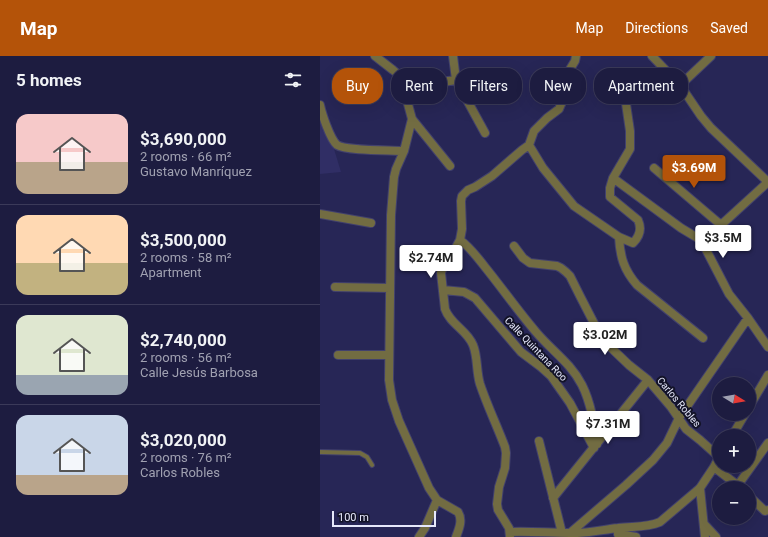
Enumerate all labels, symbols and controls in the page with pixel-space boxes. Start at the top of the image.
text: Map [20,17,58,40]
text: Map [576,20,603,36]
text: Directions [625,20,688,36]
text: Saved [710,20,748,36]
chip: Buy [332,68,383,104]
chip: Rent [391,68,447,104]
chip: Filters [455,68,522,104]
chip: New [530,68,586,104]
chip: Apartment [594,68,688,104]
icon: filters [282,69,304,91]
text: 5 homes [16,70,82,90]
text: $3,690,000 [140,129,226,149]
icon: home [48,130,96,178]
text: 2 rooms · 66 m² [140,149,232,164]
pin: $3.69M [661,155,727,189]
text: $3.69M [672,160,717,175]
text: Gustavo Manríquez [140,164,252,179]
pin: $3.5M [695,225,751,259]
text: $3,500,000 [140,230,226,250]
text: $3.5M [704,230,742,245]
icon: home [48,231,96,279]
pin: $2.74M [398,245,464,279]
text: 2 rooms · 58 m² [140,250,232,265]
text: $2.74M [409,250,454,265]
text: Apartment [140,265,202,280]
street label: Calle Quintana Roo [503,315,570,383]
pin: $3.02M [572,322,638,356]
text: $3.02M [583,327,628,342]
text: $2,740,000 [140,330,226,350]
icon: home [48,331,96,379]
text: 2 rooms · 56 m² [140,350,232,365]
text: Calle Jesús Barbosa [140,365,258,380]
street label: Carlos Robles [655,375,703,429]
north arrow [712,377,756,421]
map controls [712,377,756,525]
pin: $7.31M [575,411,641,445]
text: $7.31M [586,416,631,431]
button: + [712,429,756,473]
text: $3,020,000 [140,430,226,450]
icon: home [48,431,96,479]
text: 2 rooms · 76 m² [140,450,232,465]
text: Carlos Robles [140,465,220,480]
button: − [712,481,756,525]
scale bar [332,509,436,528]
text: 100 m [338,511,369,524]

